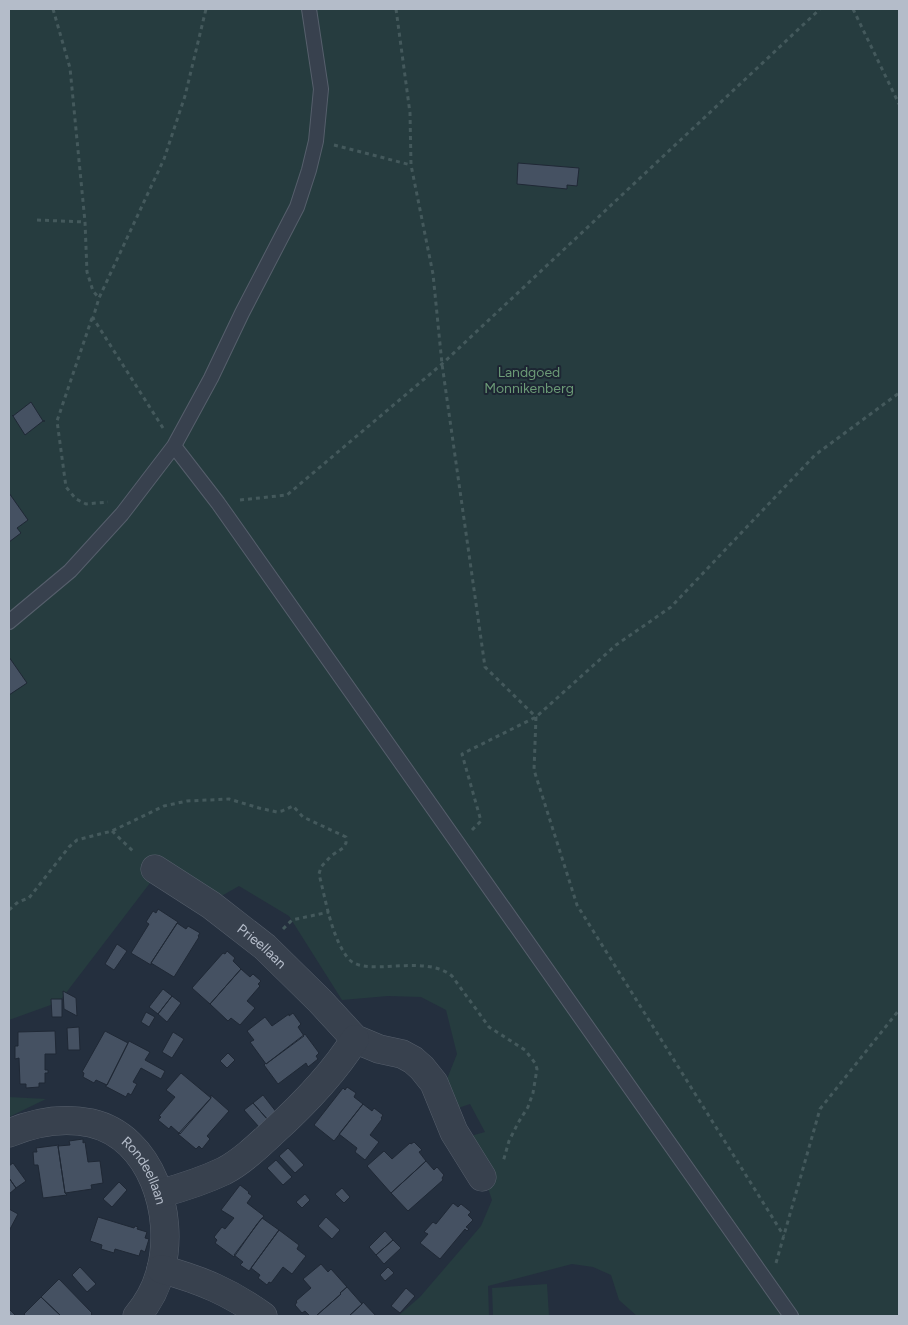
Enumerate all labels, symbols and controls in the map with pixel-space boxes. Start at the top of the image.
park label: Landgoed Monnikenberg [484,364,574,397]
street label: Prieellaan [234,920,290,972]
street label: Rondeellaan [118,1133,170,1206]

